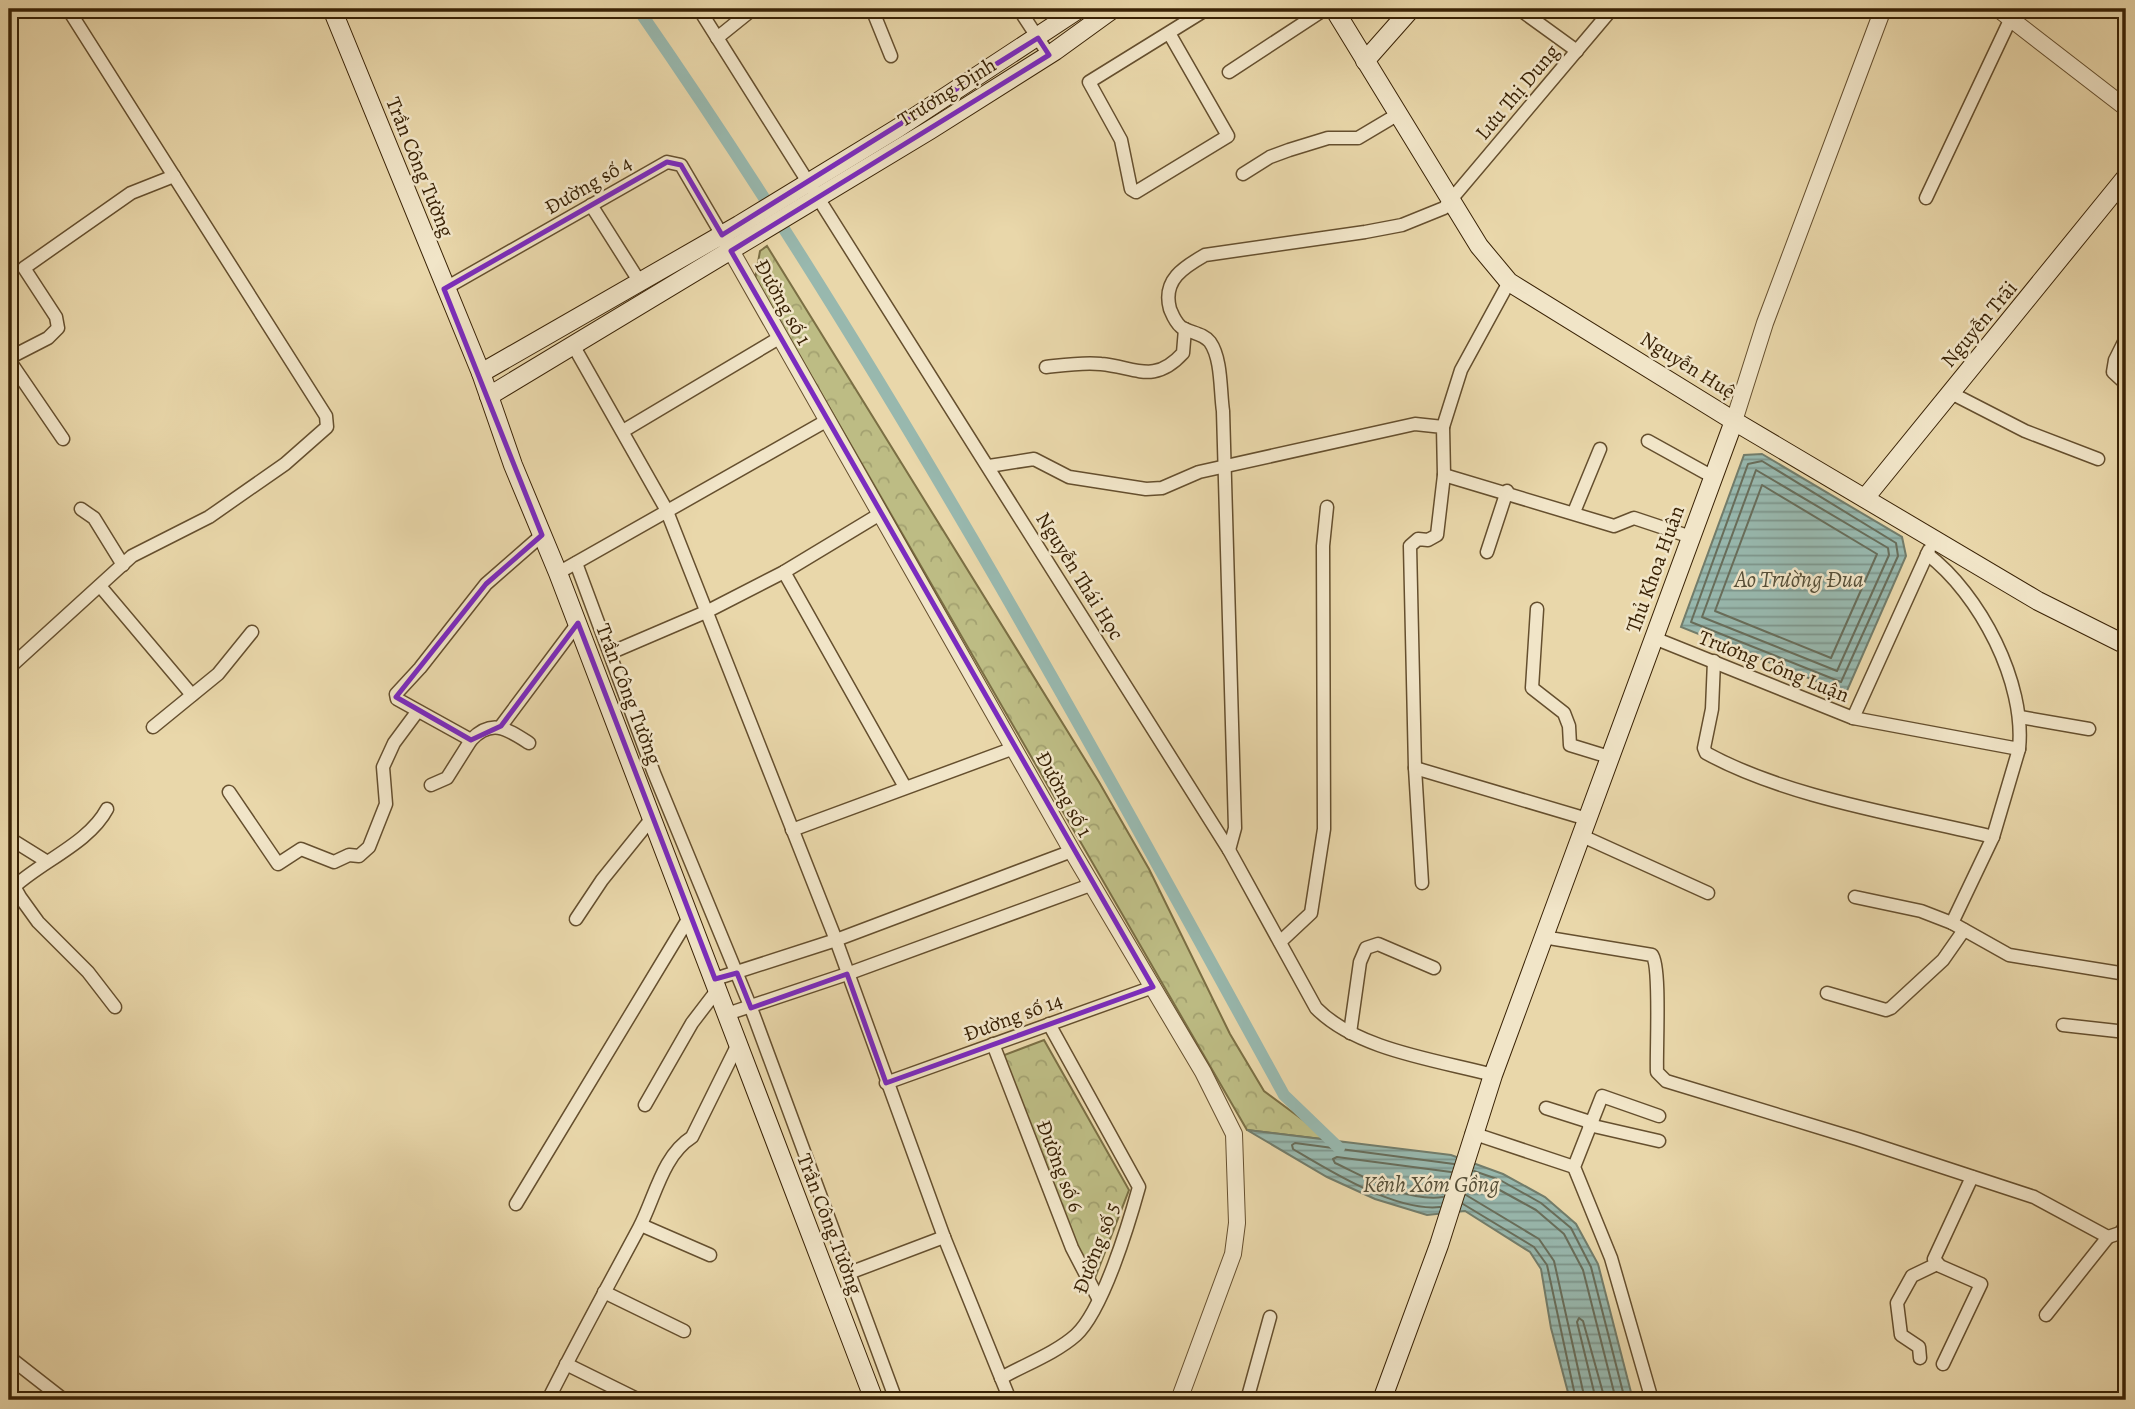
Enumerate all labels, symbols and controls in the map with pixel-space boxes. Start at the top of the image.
street label: Lưu Thị Dung [1469,38,1566,146]
street label: Trương Định [892,51,1002,133]
street label: Trần Công Tường [379,93,461,242]
street label: Đường số 4 [539,149,637,221]
street label: Đường số 1 [748,254,818,350]
street label: Nguyễn Trãi [1935,275,2024,373]
street label: Nguyễn Huệ [1635,325,1741,405]
street label: Thủ Khoa Huân [1619,501,1691,637]
street label: Nguyễn Thái Học [1029,507,1131,645]
water label: Ao Trường Đua [1733,564,1864,595]
street label: Trần Công Tường [589,620,669,769]
street label: Trương Công Luận [1694,623,1854,709]
street label: Đường số 1 [1029,746,1099,842]
street label: Đường số 14 [960,986,1066,1048]
street label: Đường số 6 [1030,1116,1090,1216]
street label: Trần Công Tường [790,1150,870,1299]
water label: Kênh Xóm Gồng [1363,1169,1499,1200]
street label: Đường số 5 [1066,1198,1126,1298]

